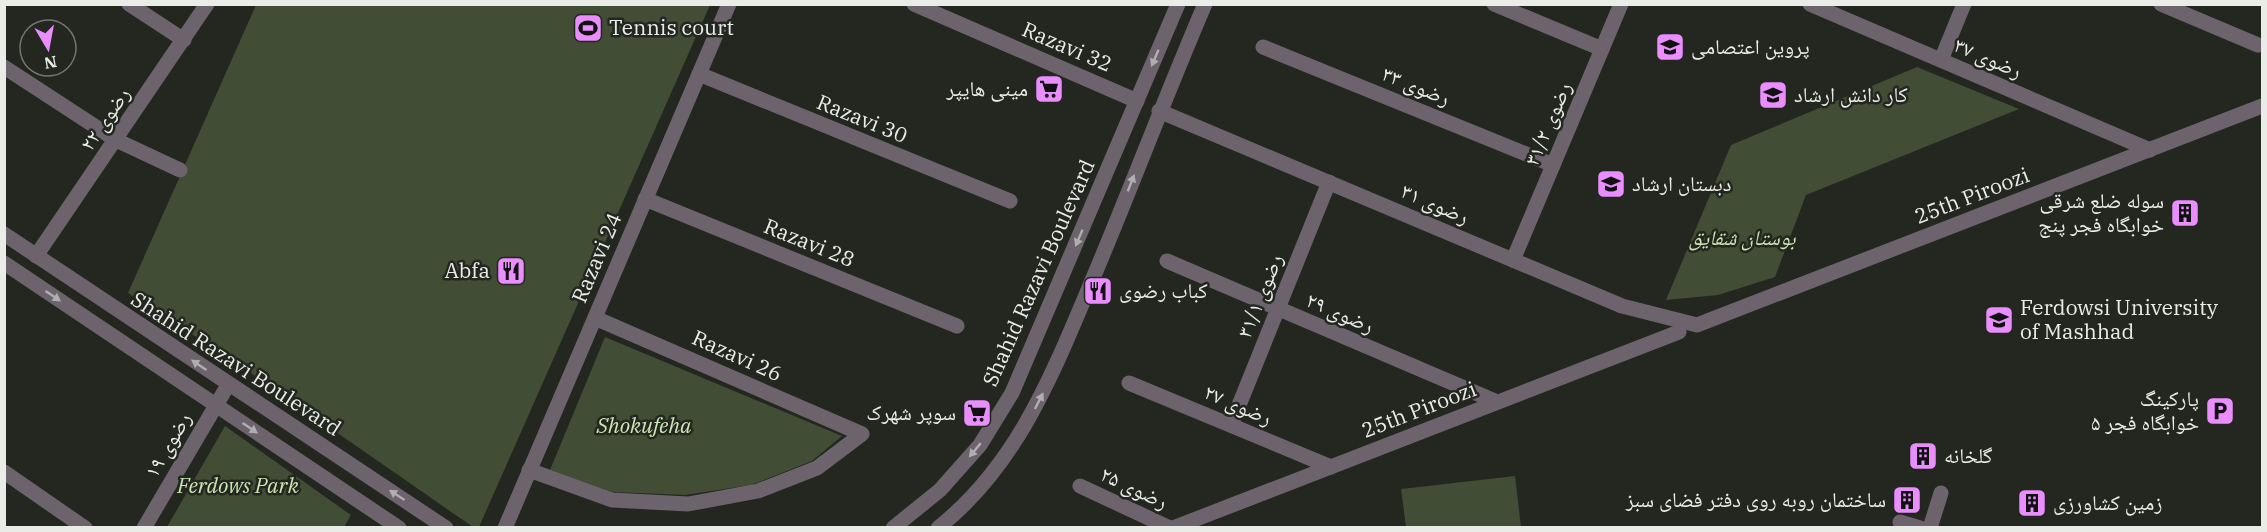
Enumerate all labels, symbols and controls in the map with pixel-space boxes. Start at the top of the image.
sports icon: Tennis court [572,12,604,44]
place label: Tennis court [609,13,734,41]
street label: Razavi 32 [1018,15,1117,78]
north arrow [18,18,78,78]
street label: رضوی ۳۷ [1950,30,2027,84]
school or university icon: پروین اعتصامی [1654,31,1686,63]
place label: پروین اعتصامی [1691,32,1810,60]
one-way arrow [1150,50,1160,68]
text: N [43,52,59,74]
street label: رضوی ۳۳ [1378,59,1455,111]
supermarket icon: مینی هایپر [1033,73,1065,105]
place label: مینی هایپر [945,74,1028,102]
street label: رضوی ۳۱/۲ [1517,78,1577,170]
school or university icon: کار دانش ارشاد [1757,79,1789,111]
place label: کار دانش ارشاد [1794,80,1908,108]
street label: رضوی ۲۲ [73,81,136,156]
street label: Razavi 30 [813,87,912,149]
street label: Shahid Razavi Boulevard [975,155,1101,390]
street label: 25th Piroozi [1910,160,2033,230]
school or university icon: دبستان ارشاد [1595,168,1627,200]
place label: دبستان ارشاد [1632,169,1731,197]
one-way arrow [1127,174,1137,192]
street label: رضوی ۳۱ [1397,176,1474,230]
place label: سوله ضلع شرقی خوابگاه فجر پنج [2038,186,2164,238]
building icon: سوله ضلع شرقی خوابگاه فجر پنج [2169,197,2201,229]
street label: Razavi 24 [565,208,628,307]
street label: Razavi 28 [760,211,859,273]
park label: بوستان شقایق [1689,223,1796,251]
one-way arrow [1074,229,1083,247]
street label: رضوی ۳۱/۱ [1230,249,1289,342]
restaurant icon: Abfa [495,255,527,287]
place label: Abfa [444,256,490,284]
restaurant icon: کباب رضوی [1082,275,1114,307]
place label: کباب رضوی [1119,276,1208,304]
street label: Shahid Razavi Boulevard [126,285,347,442]
street label: رضوی ۲۹ [1302,285,1379,339]
one-way arrow [45,290,61,301]
place label: Ferdowsi University of Mashhad [2020,293,2219,345]
school or university icon: Ferdowsi University of Mashhad [1983,304,2015,336]
street label: Razavi 26 [688,323,787,387]
one-way arrow [191,360,207,371]
street label: 25th Piroozi [1357,374,1480,444]
street label: رضوی ۲۷ [1200,377,1277,431]
place label: پارکینگ خوابگاه فجر ۵ [2091,384,2199,436]
one-way arrow [1034,392,1043,409]
parking icon: پارکینگ خوابگاه فجر ۵ [2204,395,2236,427]
supermarket icon: سوپر شهرک [961,397,993,429]
place label: سوپر شهرک [866,398,956,426]
street label: رضوی ۱۹ [137,407,197,482]
park label: Shokufeha [596,411,692,439]
one-way arrow [242,422,258,433]
building icon: گلخانه [1907,440,1939,472]
place label: گلخانه [1944,441,1993,469]
one-way arrow [968,442,981,458]
street label: رضوی ۲۵ [1096,459,1173,515]
park label: Ferdows Park [176,471,300,499]
building icon: ساختمان روبه روی دفتر فضای سبز [1891,484,1923,516]
place label: ساختمان روبه روی دفتر فضای سبز [1625,485,1886,513]
building icon: زمین کشاورزی [2016,487,2048,519]
place label: زمین کشاورزی [2053,488,2162,516]
one-way arrow [390,489,406,501]

